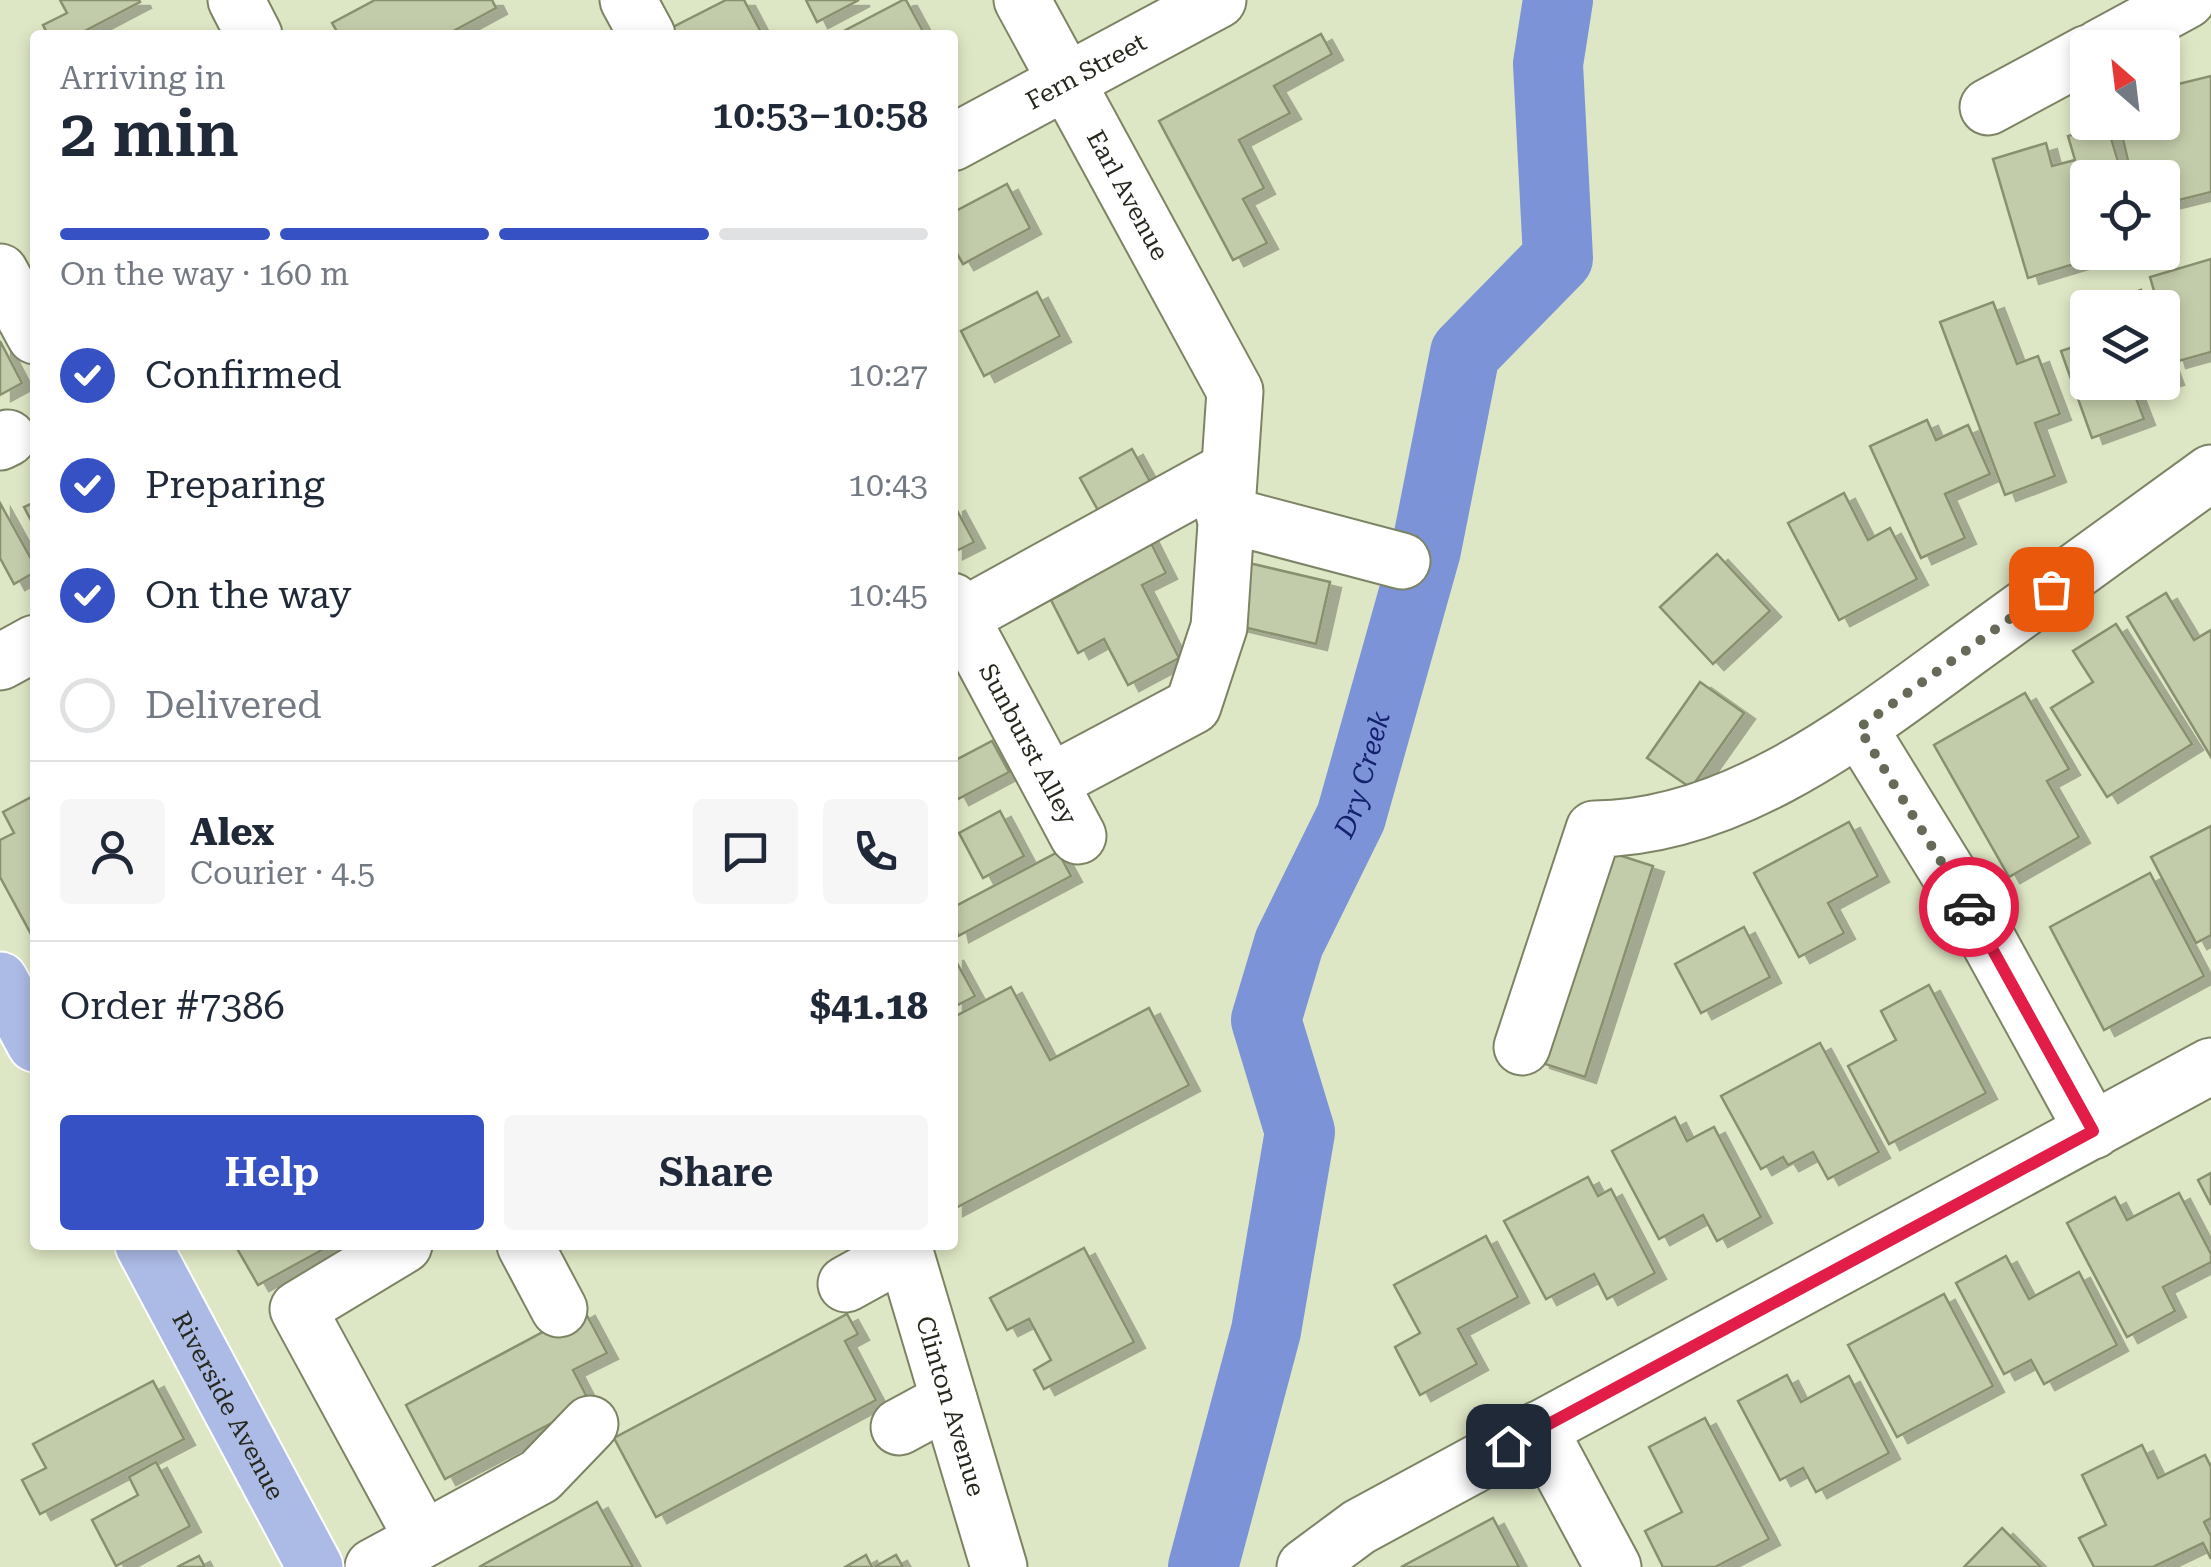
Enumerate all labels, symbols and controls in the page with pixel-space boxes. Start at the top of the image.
street label: Fern Street [1021,27,1151,116]
north arrow [2070,30,2180,140]
map controls [2070,30,2180,400]
text: Arriving in [60,59,225,97]
text: 10:53–10:58 [712,93,928,137]
text: 2 min [60,96,239,172]
street label: Earl Avenue [1081,125,1175,265]
button: locate [2070,160,2180,270]
text: On the way · 160 m [60,255,349,293]
button: layers [2070,290,2180,400]
icon: check [60,348,115,403]
text: Confirmed [145,353,342,397]
text: 10:27 [848,356,928,394]
icon: check [60,458,115,513]
text: Preparing [145,463,325,507]
text: 10:43 [848,466,928,504]
pin [2009,547,2094,632]
icon: bag [2024,562,2079,617]
icon: check [60,568,115,623]
text: On the way [145,573,351,617]
text: 10:45 [848,576,928,614]
street label: Sunburst Alley [973,659,1083,830]
text: Delivered [145,683,322,727]
water label: Dry Creek [1327,707,1397,844]
button: person [60,799,165,904]
button: chat [693,799,798,904]
button: phone [823,799,928,904]
text: Alex [190,810,274,854]
text: Courier · 4.5 [190,854,375,892]
courier [1919,857,2019,957]
icon: car [1942,880,1997,935]
text: Order #7386 [60,984,285,1028]
text: $41.18 [810,984,928,1028]
button: Help [60,1115,484,1230]
button: Share [504,1115,928,1230]
street label: Riverside Avenue [166,1307,290,1505]
street label: Clinton Avenue [910,1313,991,1500]
pin [1466,1404,1551,1489]
icon: home [1481,1419,1536,1474]

